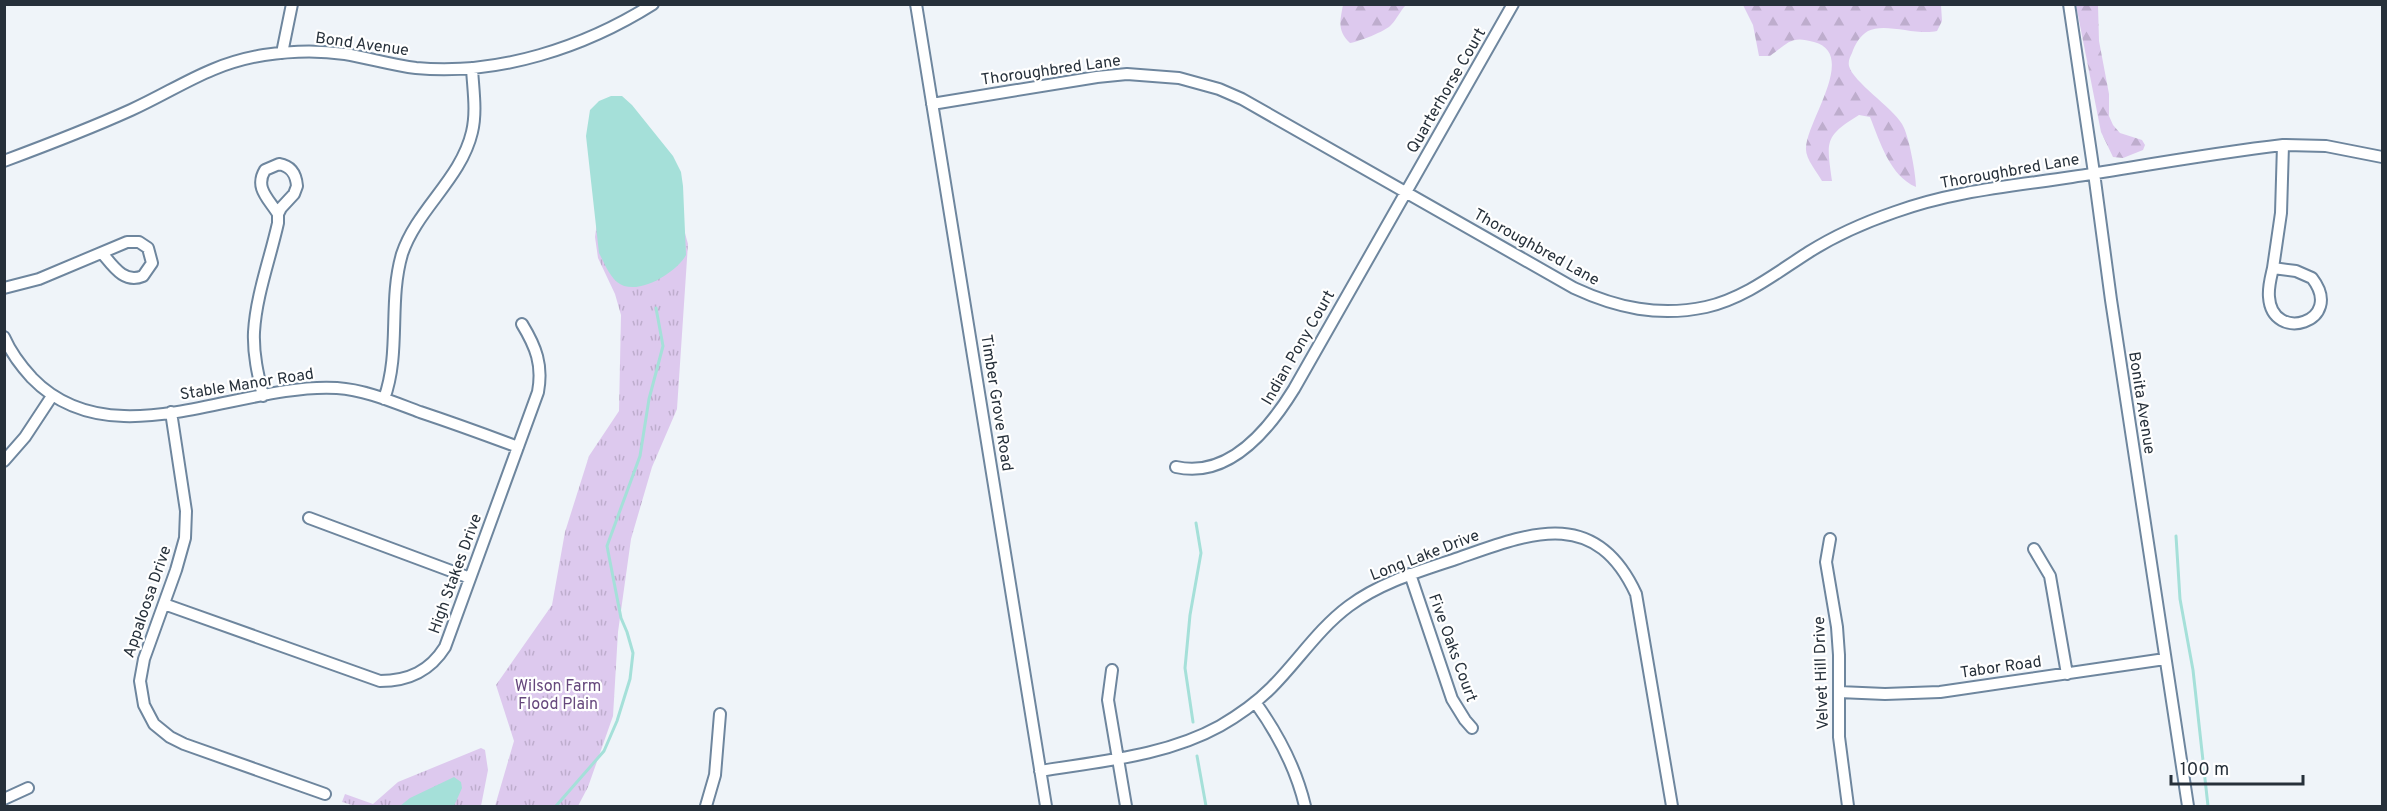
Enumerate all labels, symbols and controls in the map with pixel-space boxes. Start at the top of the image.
street label: Quarterhorse Court [1403,25,1491,157]
street label: Bond Avenue [314,29,410,61]
street label: Thoroughbred Lane [980,51,1122,91]
street label: Thoroughbred Lane [1939,150,2081,194]
street label: Thoroughbred Lane [1470,205,1602,291]
street label: Indian Pony Court [1258,287,1340,409]
street label: Timber Grove Road [975,333,1017,473]
street label: Bonita Avenue [2123,350,2159,456]
street label: Stable Manor Road [179,365,315,405]
street label: High Stakes Drive [425,511,487,637]
street label: Long Lake Drive [1368,526,1482,586]
street label: Appaloosa Drive [119,543,177,661]
street label: Five Oaks Court [1423,591,1481,705]
street label: Velvet Hill Drive [1810,616,1834,730]
street label: Tabor Road [1959,652,2043,684]
park label: Wilson Farm Flood Plain [515,677,601,715]
scale bar [2171,748,2303,786]
text: 100 m [2180,759,2229,782]

